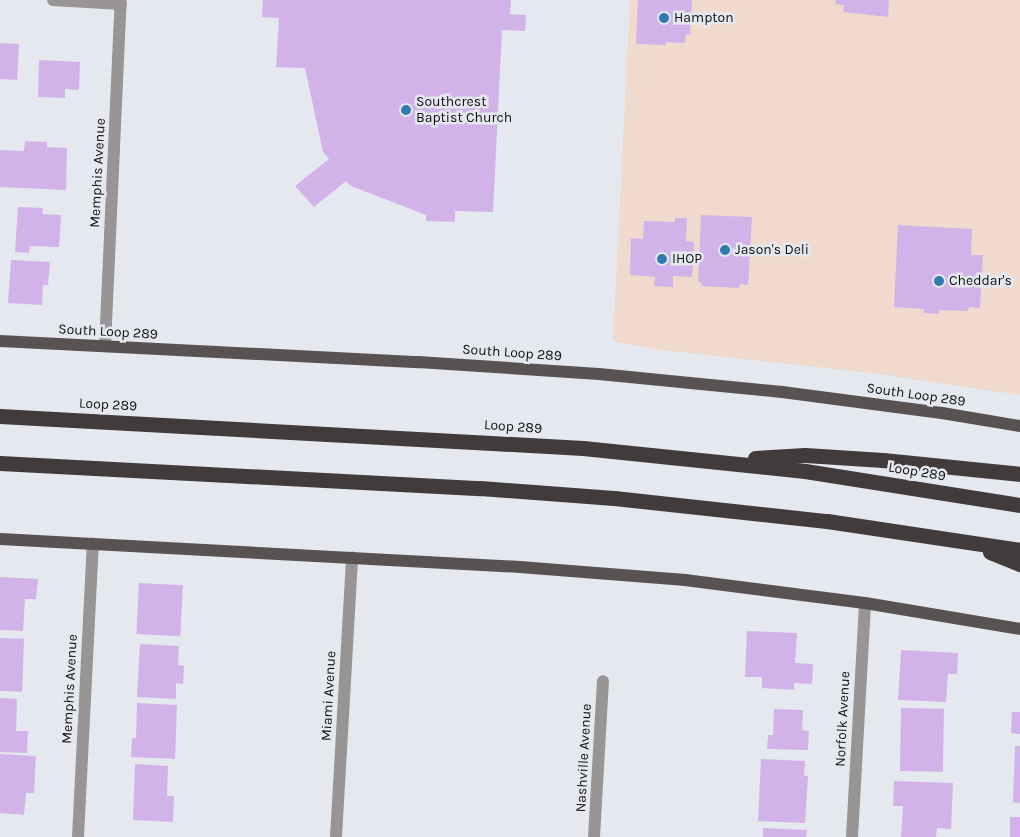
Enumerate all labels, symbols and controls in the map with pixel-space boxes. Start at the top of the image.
place label: Hampton [674,10,734,26]
marker: Hampton [658,12,670,24]
place label: Southcrest Baptist Church [416,94,512,126]
marker: Southcrest Baptist Church [400,104,412,116]
street label: Memphis Avenue [87,118,109,228]
place label: Jason's Deli [735,242,809,258]
marker: Jason's Deli [719,244,731,256]
place label: IHOP [672,251,702,267]
marker: IHOP [656,253,668,265]
place label: Cheddar's [949,273,1012,289]
marker: Cheddar's [933,275,945,287]
street label: South Loop 289 [58,321,158,343]
street label: South Loop 289 [462,341,562,365]
street label: South Loop 289 [865,380,967,410]
street label: Loop 289 [79,395,137,415]
street label: Loop 289 [483,417,543,437]
street label: Loop 289 [887,459,947,485]
street label: Memphis Avenue [59,634,81,744]
street label: Miami Avenue [318,650,340,742]
street label: Norfolk Avenue [832,671,854,767]
street label: Nashville Avenue [573,703,595,813]

